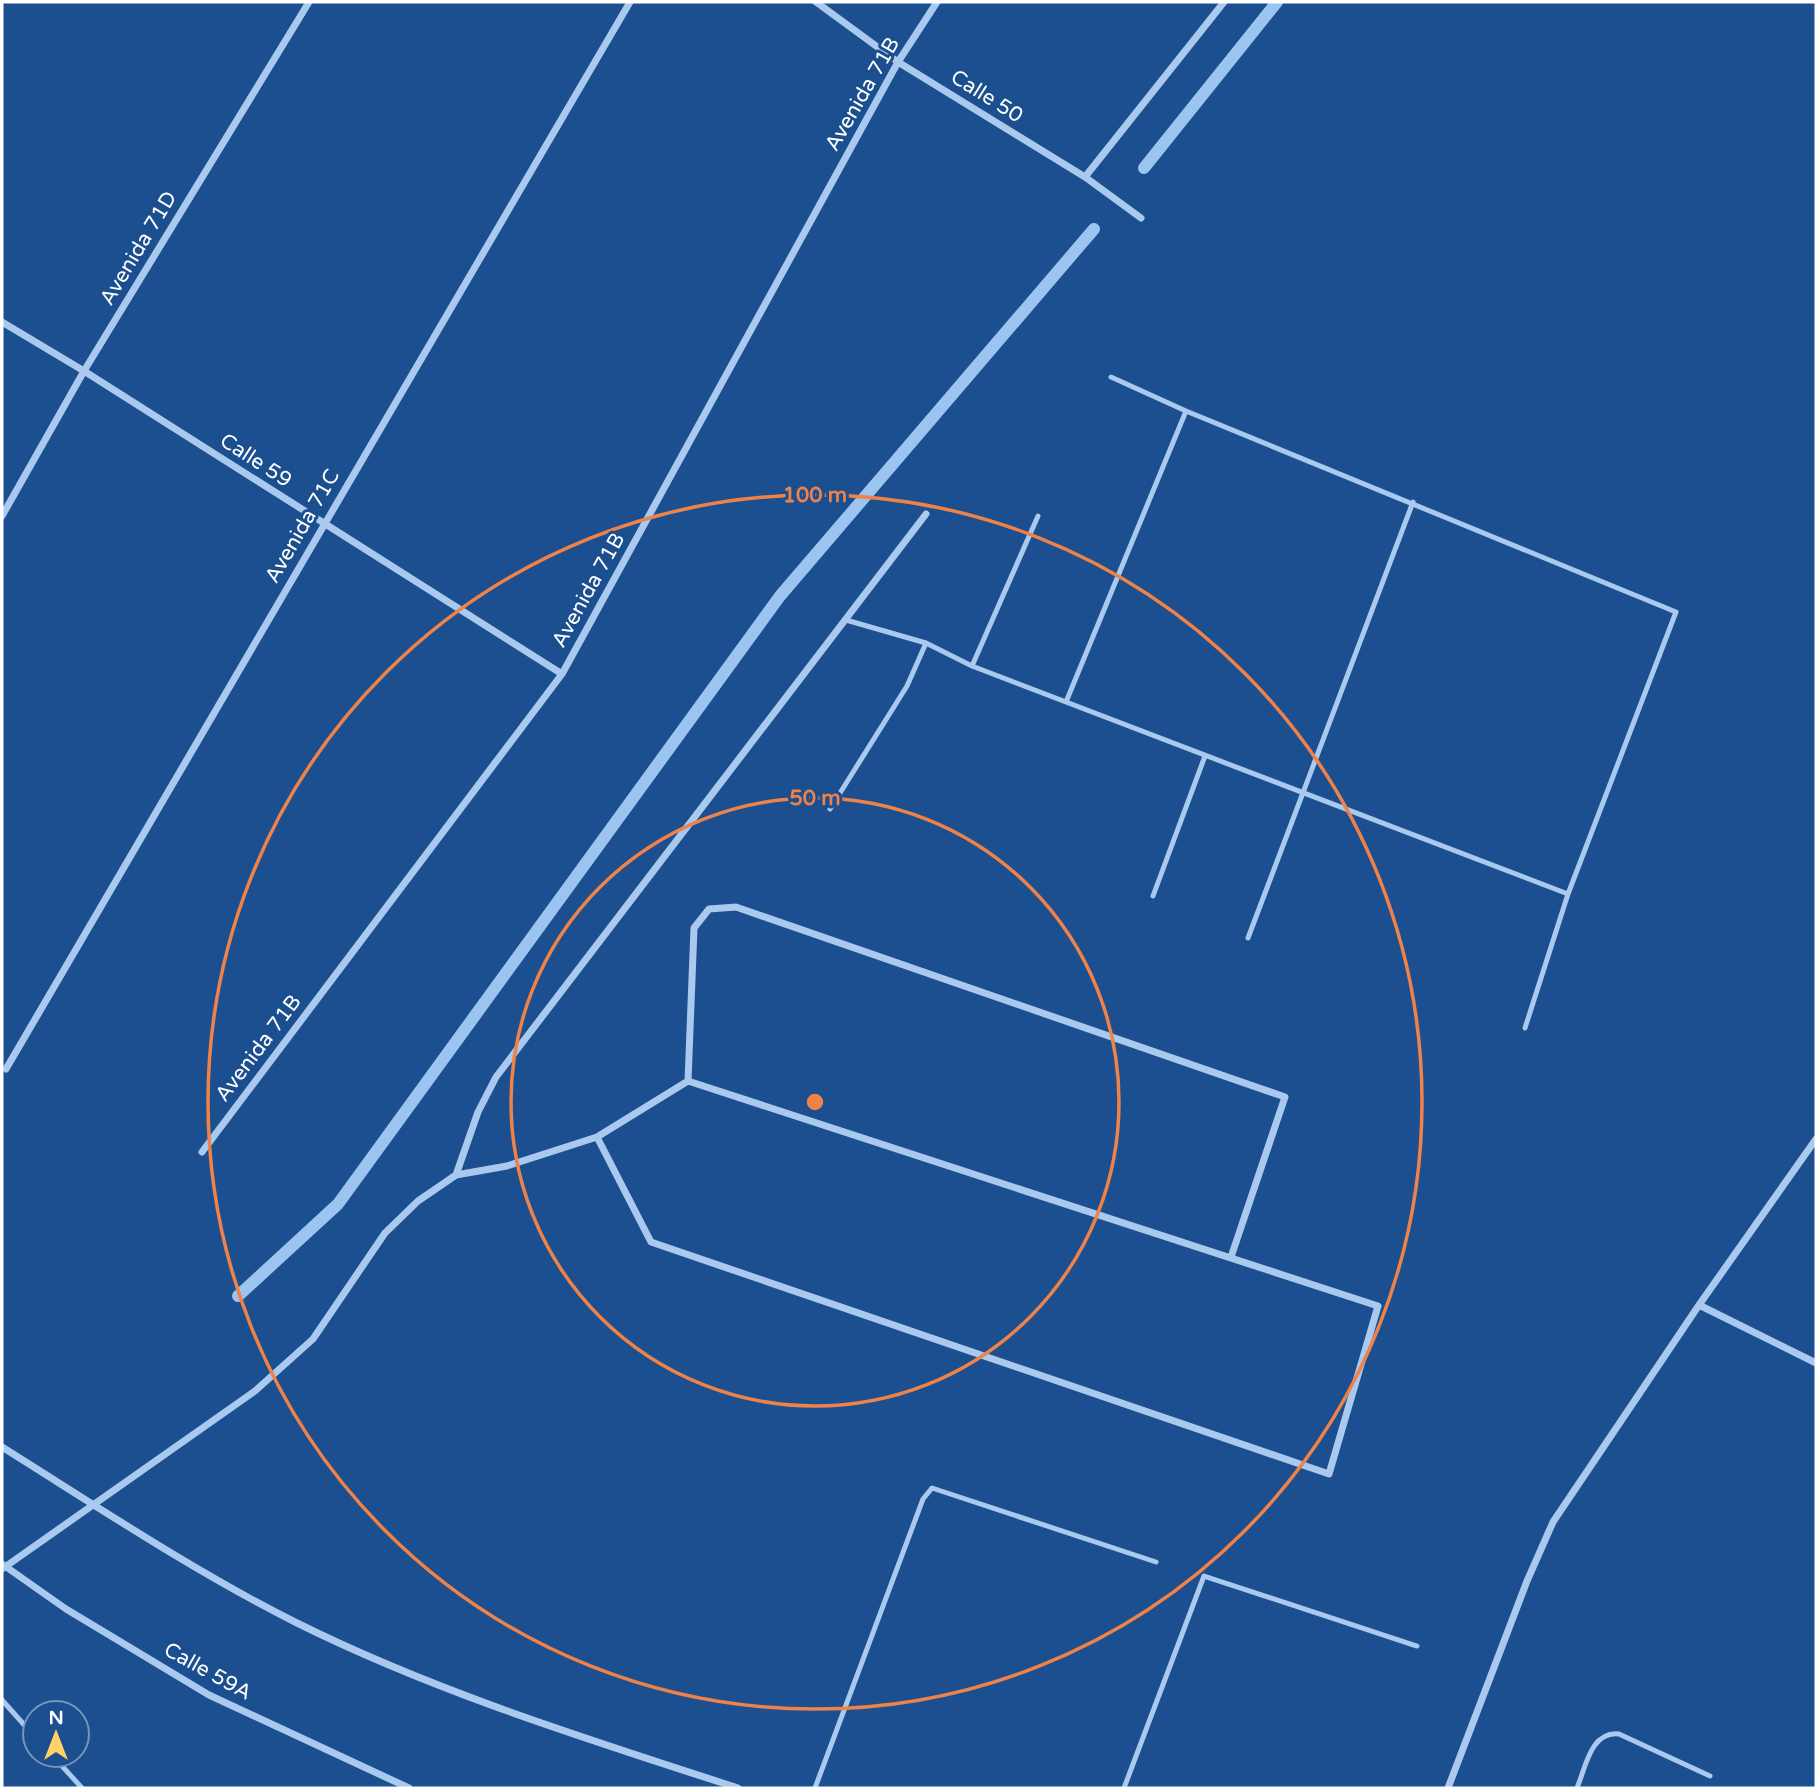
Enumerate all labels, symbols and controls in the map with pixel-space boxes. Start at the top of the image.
street label: Avenida 71B [820,33,905,156]
street label: Calle 50 [946,64,1028,128]
street label: Avenida 71D [95,187,182,310]
street label: Calle 59 [215,428,296,493]
street label: Avenida 71C [260,465,345,588]
text: 100 m [783,483,847,508]
street label: Avenida 71B [547,529,630,652]
text: 50 m [789,786,841,811]
street label: Avenida 71B [210,990,307,1107]
centre of rings [803,1090,827,1114]
street label: Calle 59A [160,1637,256,1706]
north arrow [21,1699,91,1769]
text: N [48,1707,64,1729]

